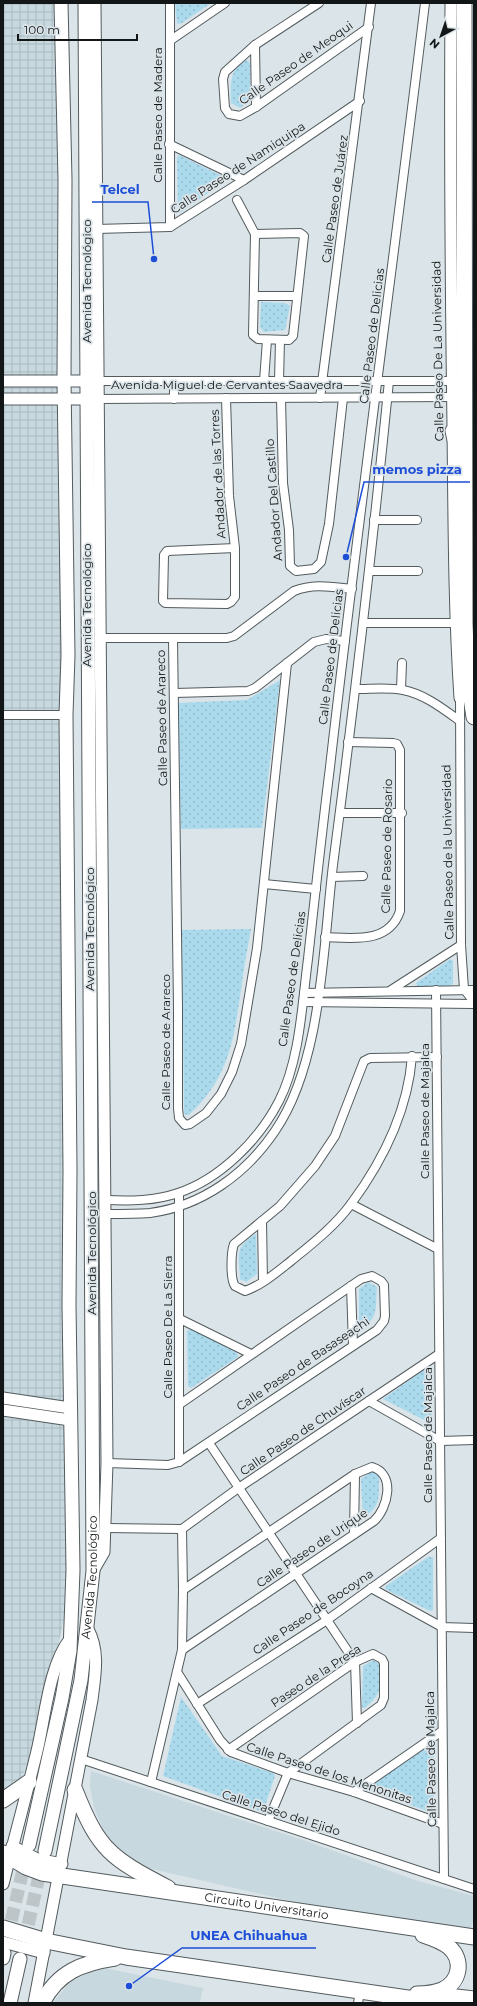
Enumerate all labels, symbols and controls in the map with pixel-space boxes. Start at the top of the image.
scale bar [18,16,137,42]
north arrow [421,16,461,56]
street label: Calle Paseo de Meoqui [236,17,356,108]
text: 100 m [24,22,60,37]
text: N [427,35,442,52]
street label: Calle Paseo de Madera [150,47,165,183]
street label: Calle Paseo de Namiquipa [168,118,308,217]
street label: Calle Paseo de Juárez [318,134,351,264]
callout: Telcel [92,177,148,202]
text: Telcel [100,181,140,197]
street label: Avenida Tecnológico [79,219,94,343]
street label: Calle Paseo De La Universidad [428,260,447,442]
street label: Calle Paseo de Delicias [356,267,387,405]
street label: Avenida Miguel de Cervantes Saavedra [111,377,343,392]
street label: Andador de las Torres [207,409,228,539]
street label: Andador Del Castillo [262,438,285,562]
callout: memos pizza [364,457,470,482]
text: memos pizza [372,461,462,477]
street label: Avenida Tecnológico [79,543,94,667]
street label: Calle Paseo de Delicias [315,588,346,726]
street label: Calle Paseo de Arareco [153,650,170,786]
street label: Calle Paseo de la Universidad [438,764,457,940]
street label: Calle Paseo de Rosario [378,778,395,914]
street label: Avenida Tecnológico [82,867,97,991]
street label: Calle Paseo de Delicias [275,910,308,1048]
street label: Calle Paseo de Arareco [158,974,173,1110]
street label: Calle Paseo de Majalca [417,1043,432,1179]
street label: Avenida Tecnológico [84,1191,99,1315]
street label: Calle Paseo De La Sierra [160,1255,175,1399]
street label: Calle Paseo de Basaseachi [233,1313,372,1414]
street label: Calle Paseo de Majalca [420,1367,435,1503]
street label: Calle Paseo de Chuvíscar [237,1383,369,1478]
street label: Calle Paseo de Urique [253,1505,370,1590]
street label: Avenida Tecnológico [78,1515,100,1640]
street label: Calle Paseo de Bocoyna [249,1566,376,1658]
street label: Paseo de la Presa [268,1641,364,1710]
street label: Calle Paseo de Majalca [422,1691,439,1827]
street label: Calle Paseo de los Menonitas [245,1739,414,1806]
street label: Calle Paseo del Ejido [220,1786,342,1839]
street label: Circuito Universitario [204,1889,330,1922]
callout: UNEA Chihuahua [182,1923,316,1948]
text: UNEA Chihuahua [190,1927,308,1943]

